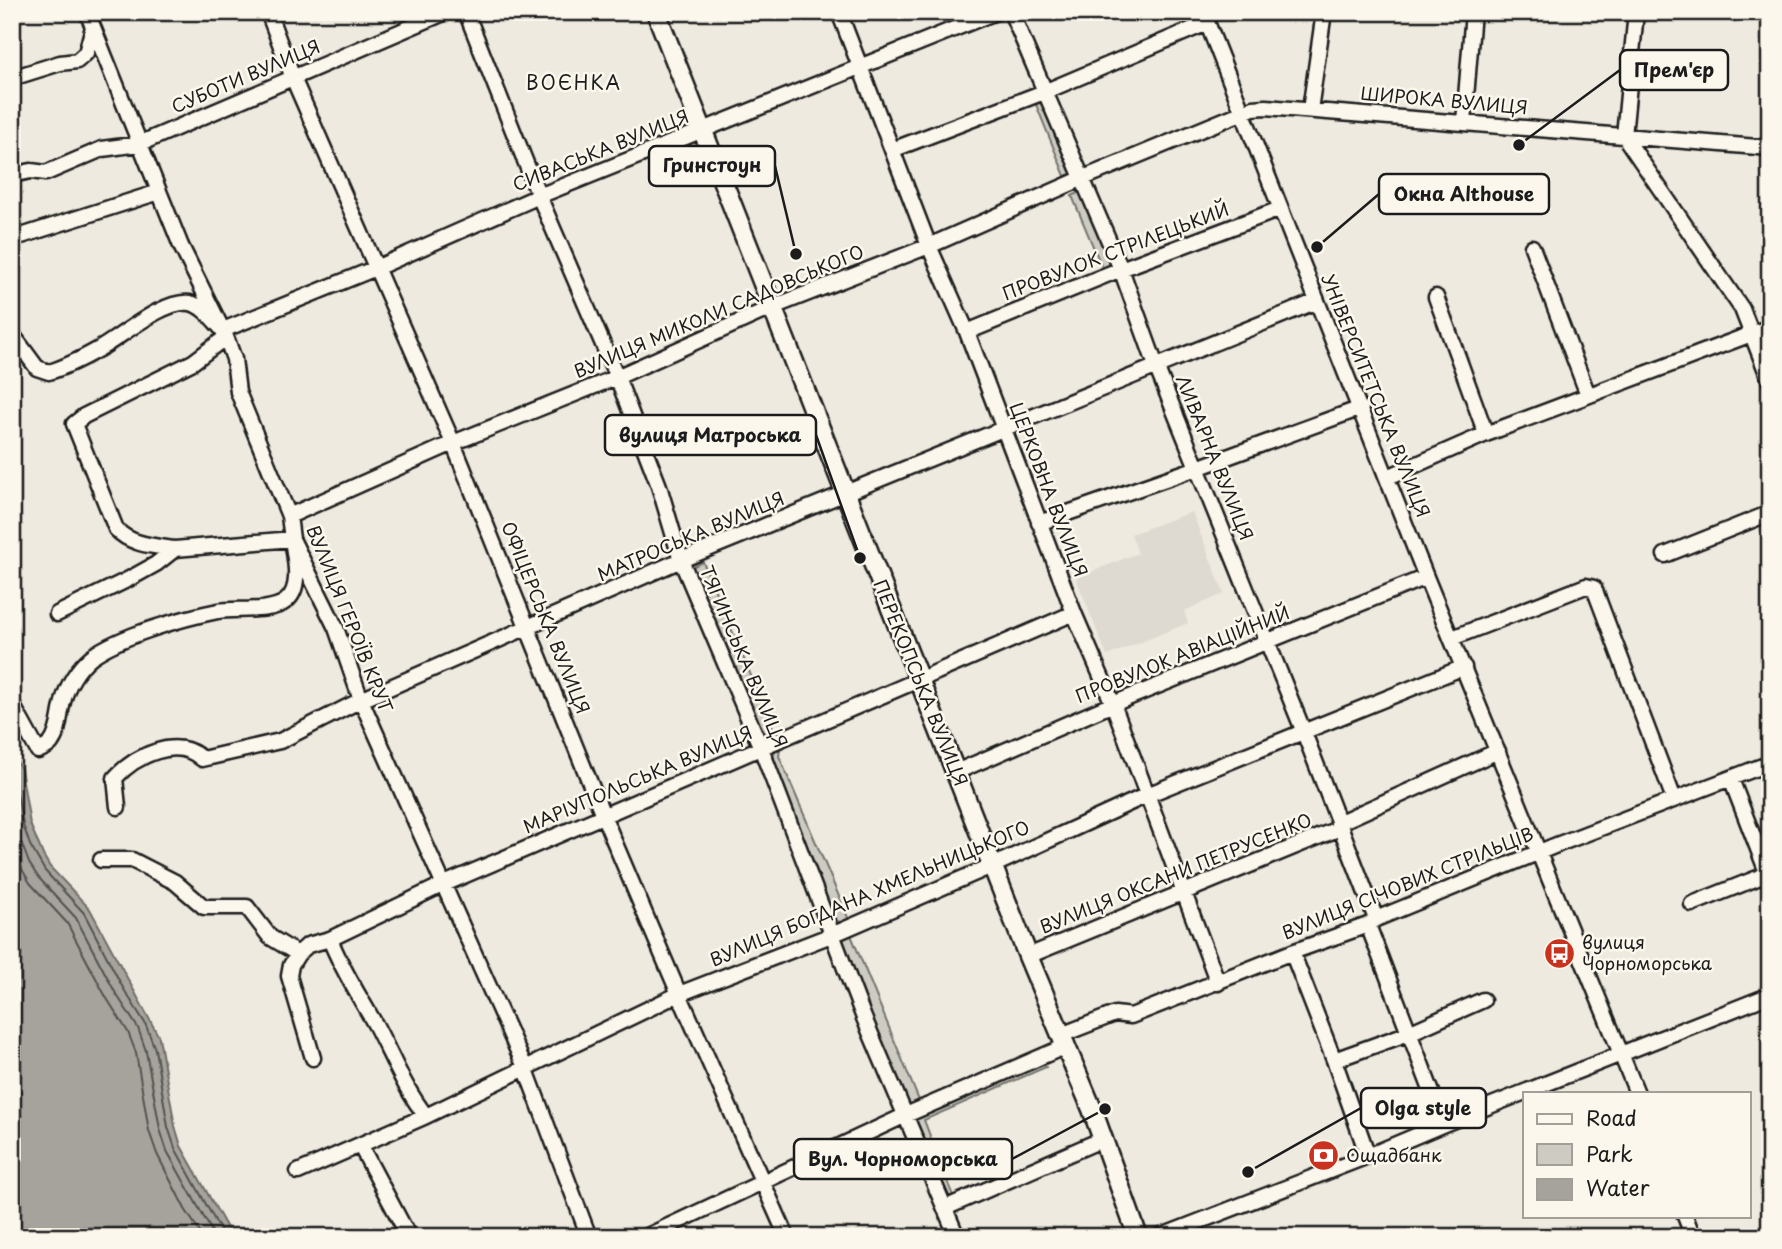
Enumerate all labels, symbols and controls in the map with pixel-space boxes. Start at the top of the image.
street label: СУБОТИ ВУЛИЦЯ [167,32,324,119]
callout: Прем'єр [1620,50,1728,90]
text: Прем'єр [1634,55,1714,83]
district label: ВОЄНКА [526,68,622,96]
street label: ШИРОКА ВУЛИЦЯ [1359,79,1529,120]
street label: СИВАСЬКА ВУЛИЦЯ [508,102,693,197]
callout: Гринстоун [649,146,775,186]
text: Гринстоун [663,150,761,178]
callout: Окна Althouse [1379,174,1549,214]
text: Окна Althouse [1394,179,1534,207]
street label: ПРОВУЛОК СТРІЛЕЦЬКИЙ [998,195,1233,306]
street label: ВУЛИЦЯ МИКОЛИ САДОВСЬКОГО [569,237,868,384]
street label: УНІВЕРСИТЕТСЬКА ВУЛИЦЯ [1315,270,1438,521]
street label: ЛИВАРНА ВУЛИЦЯ [1170,371,1261,544]
street label: ЦЕРКОВНА ВУЛИЦЯ [1004,398,1095,581]
callout: вулиця Матроська [605,415,816,455]
text: вулиця Матроська [619,420,801,448]
street label: МАТРОСЬКА ВУЛИЦЯ [593,484,788,587]
street label: ОФІЦЕРСЬКА ВУЛИЦЯ [495,517,597,718]
street label: ВУЛИЦЯ ГЕРОЇВ КРУТ [301,521,401,717]
street label: ТЯГИНСЬКА ВУЛИЦЯ [694,561,795,752]
street label: ПЕРЕКОПСЬКА ВУЛИЦЯ [868,575,975,790]
street label: ПРОВУЛОК АВІАЦІЙНИЙ [1071,598,1294,709]
street label: МАРІУПОЛЬСЬКА ВУЛИЦЯ [519,718,756,839]
street label: ВУЛИЦЯ ОКСАНИ ПЕТРУСЕНКО [1035,806,1315,940]
street label: ВУЛИЦЯ БОГДАНА ХМЕЛЬНИЦЬКОГО [705,813,1033,972]
street label: ВУЛИЦЯ СІЧОВИХ СТРІЛЬЦІВ [1278,820,1537,946]
place label: вулиця Чорноморська [1582,928,1713,976]
bus stop icon: вулиця Чорноморська [1542,936,1576,970]
callout: Olga style [1361,1088,1486,1128]
legend [1523,1092,1750,1218]
text: Olga style [1375,1093,1472,1121]
text: Road [1586,1101,1637,1133]
text: Park [1586,1137,1633,1169]
callout: Вул. Чорноморська [794,1139,1012,1179]
bank icon: Ощадбанк [1306,1139,1340,1173]
place label: Ощадбанк [1346,1141,1442,1168]
text: Вул. Чорноморська [808,1144,998,1172]
text: Water [1586,1171,1650,1203]

